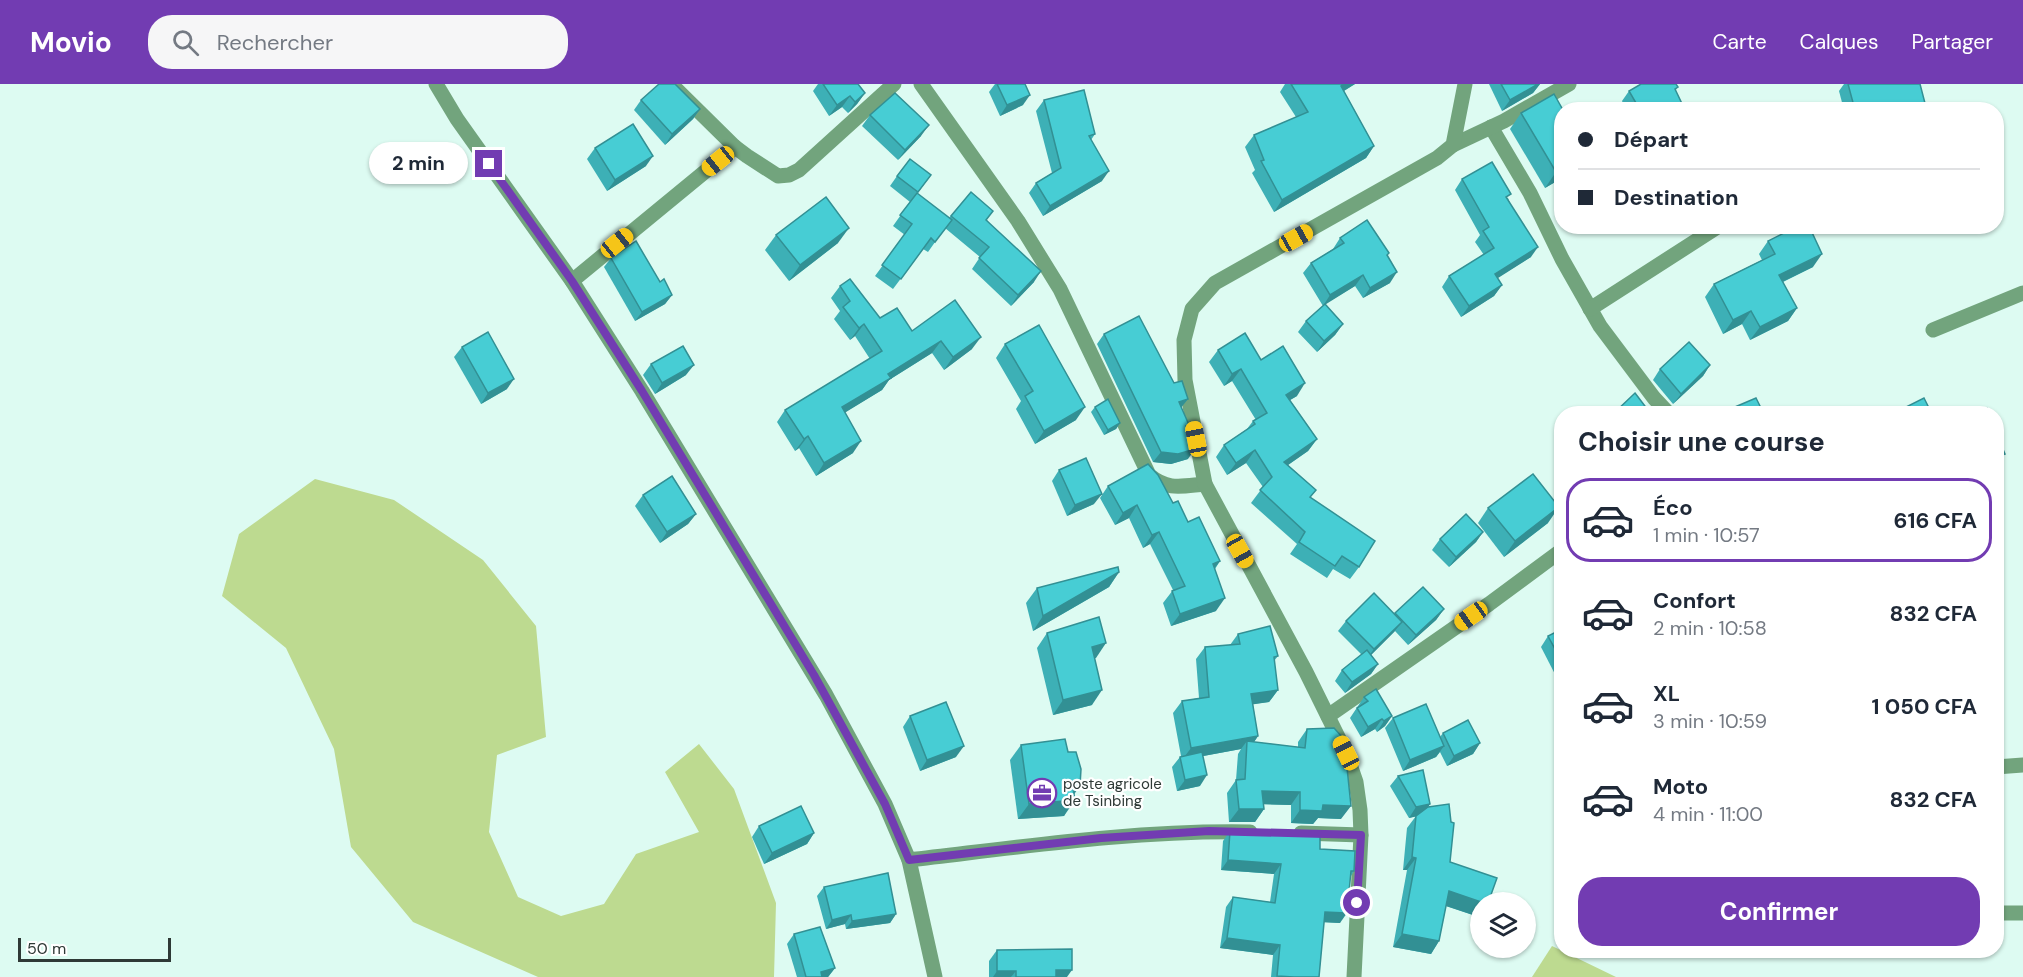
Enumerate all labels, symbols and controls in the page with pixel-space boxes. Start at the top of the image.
search box [148,15,568,69]
text: Movio [30,24,112,61]
icon: search [169,26,202,59]
text: Rechercher [217,28,333,57]
text: Carte [1712,28,1767,56]
text: Calques [1800,28,1878,56]
text: Partager [1911,28,1993,56]
text: Départ [1614,125,1689,154]
callout: 2 min [369,143,468,185]
car [698,143,738,179]
text: 2 min [392,150,445,176]
route end [475,150,502,177]
text: Destination [1614,183,1739,212]
car [1276,221,1316,255]
car [597,225,637,261]
car [1184,420,1208,458]
text: Choisir une course [1578,424,1825,459]
icon: car [1581,493,1635,547]
text: Éco [1653,493,1693,522]
text: 616 CFA [1894,506,1977,535]
text: 1 min · 10:57 [1653,522,1760,548]
car [1223,531,1257,571]
icon: car [1581,586,1635,640]
text: Confort [1653,586,1736,615]
car [1451,598,1491,634]
text: 832 CFA [1890,599,1977,628]
text: 2 min · 10:58 [1653,615,1767,641]
icon: car [1581,679,1635,733]
text: XL [1653,679,1680,708]
text: 1 050 CFA [1872,692,1977,721]
text: 3 min · 10:59 [1653,708,1767,734]
car [1330,733,1362,773]
icon: car [1581,772,1635,826]
text: Moto [1653,772,1708,801]
place label: poste agricole de Tsinbing [1063,774,1162,811]
office icon: poste agricole de Tsinbing [1026,777,1058,809]
text: 832 CFA [1890,785,1977,814]
text: 4 min · 11:00 [1653,801,1763,827]
button: Confirmer [1578,877,1980,946]
route start [1343,889,1370,916]
map controls [1470,892,1536,958]
button: layers [1470,892,1536,958]
scale bar [18,935,171,962]
text: 50 m [27,938,66,959]

